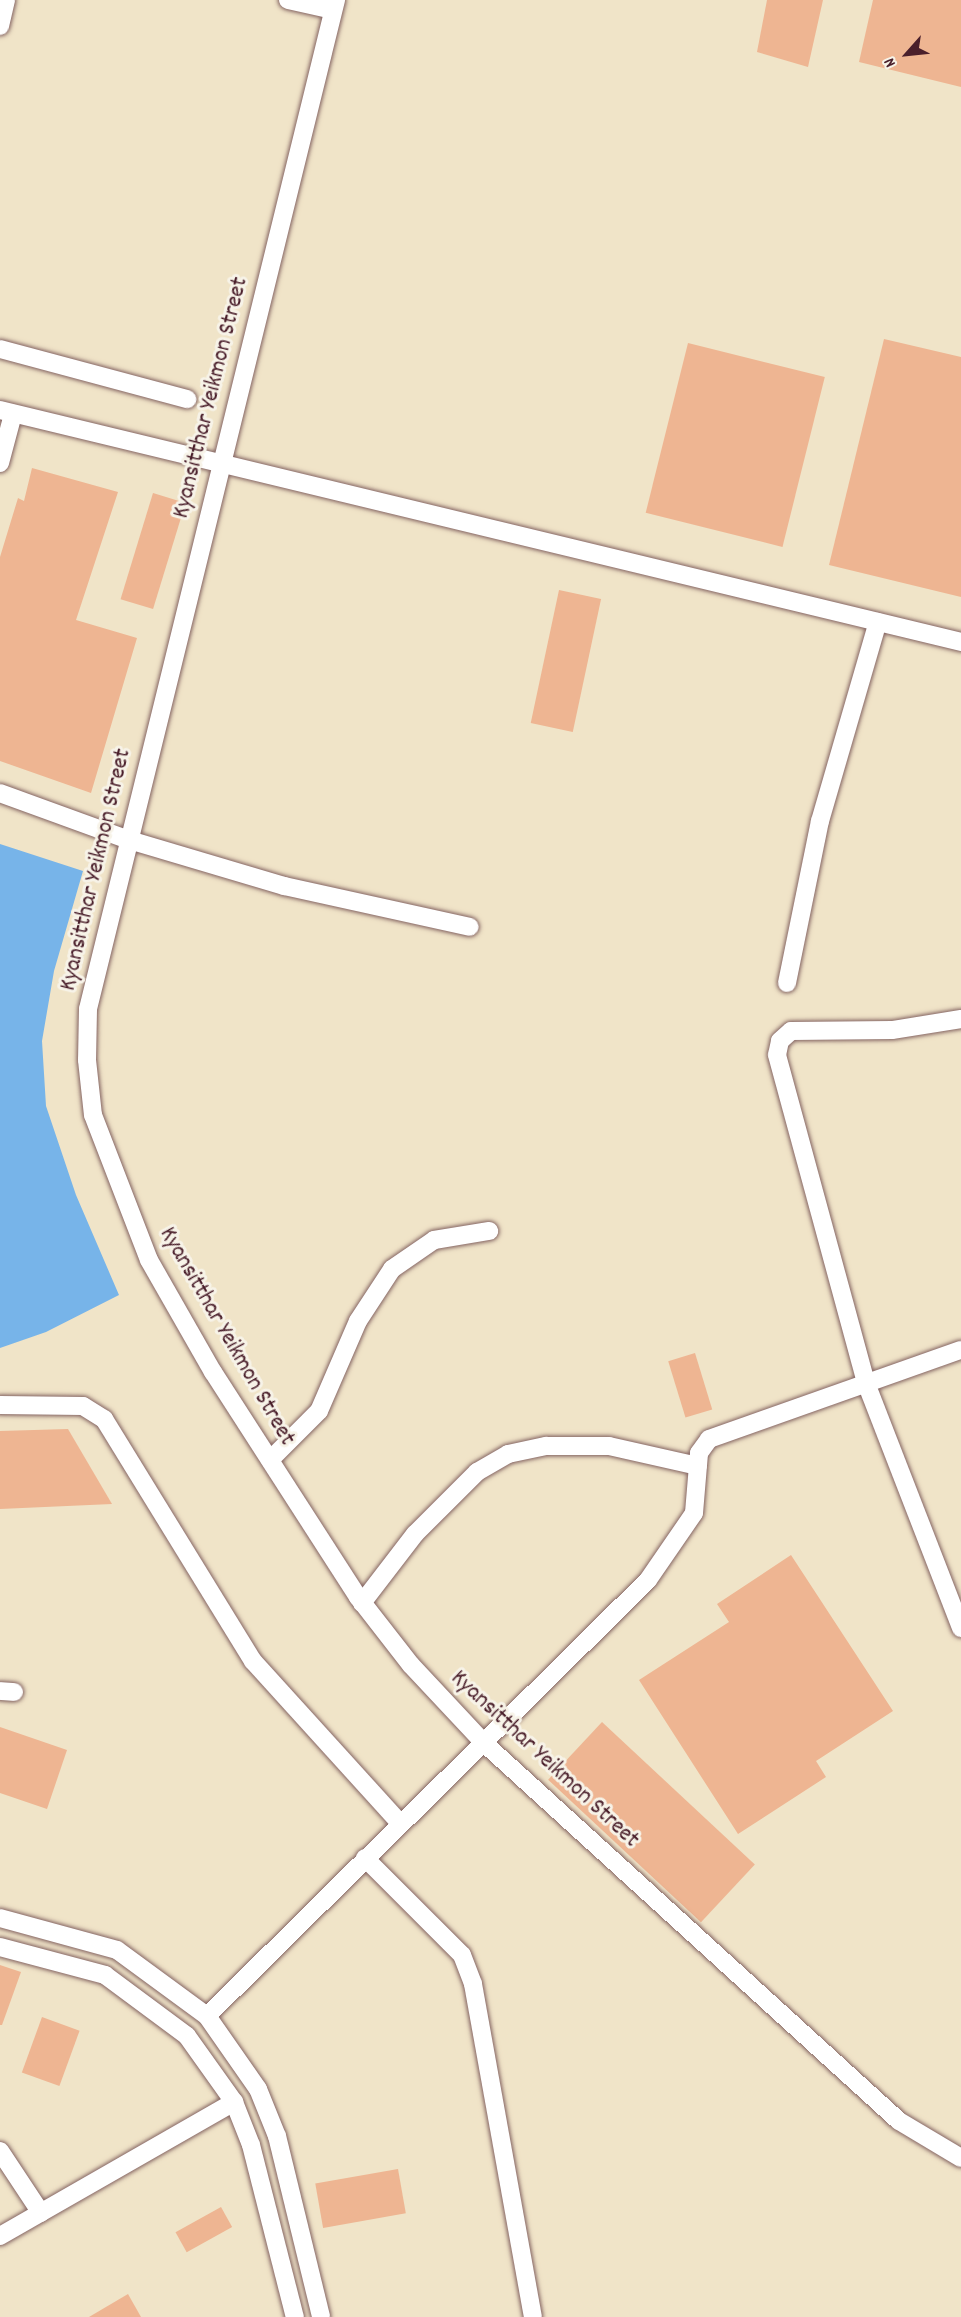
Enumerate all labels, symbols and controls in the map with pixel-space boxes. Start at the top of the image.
north arrow [877,24,937,84]
text: N [878,54,903,71]
street label: Kyansitthar Yeikmon Street [168,274,256,522]
street label: Kyansitthar Yeikmon Street [55,746,139,994]
street label: Kyansitthar Yeikmon Street [152,1223,300,1451]
street label: Kyansitthar Yeikmon Street [444,1665,644,1855]

